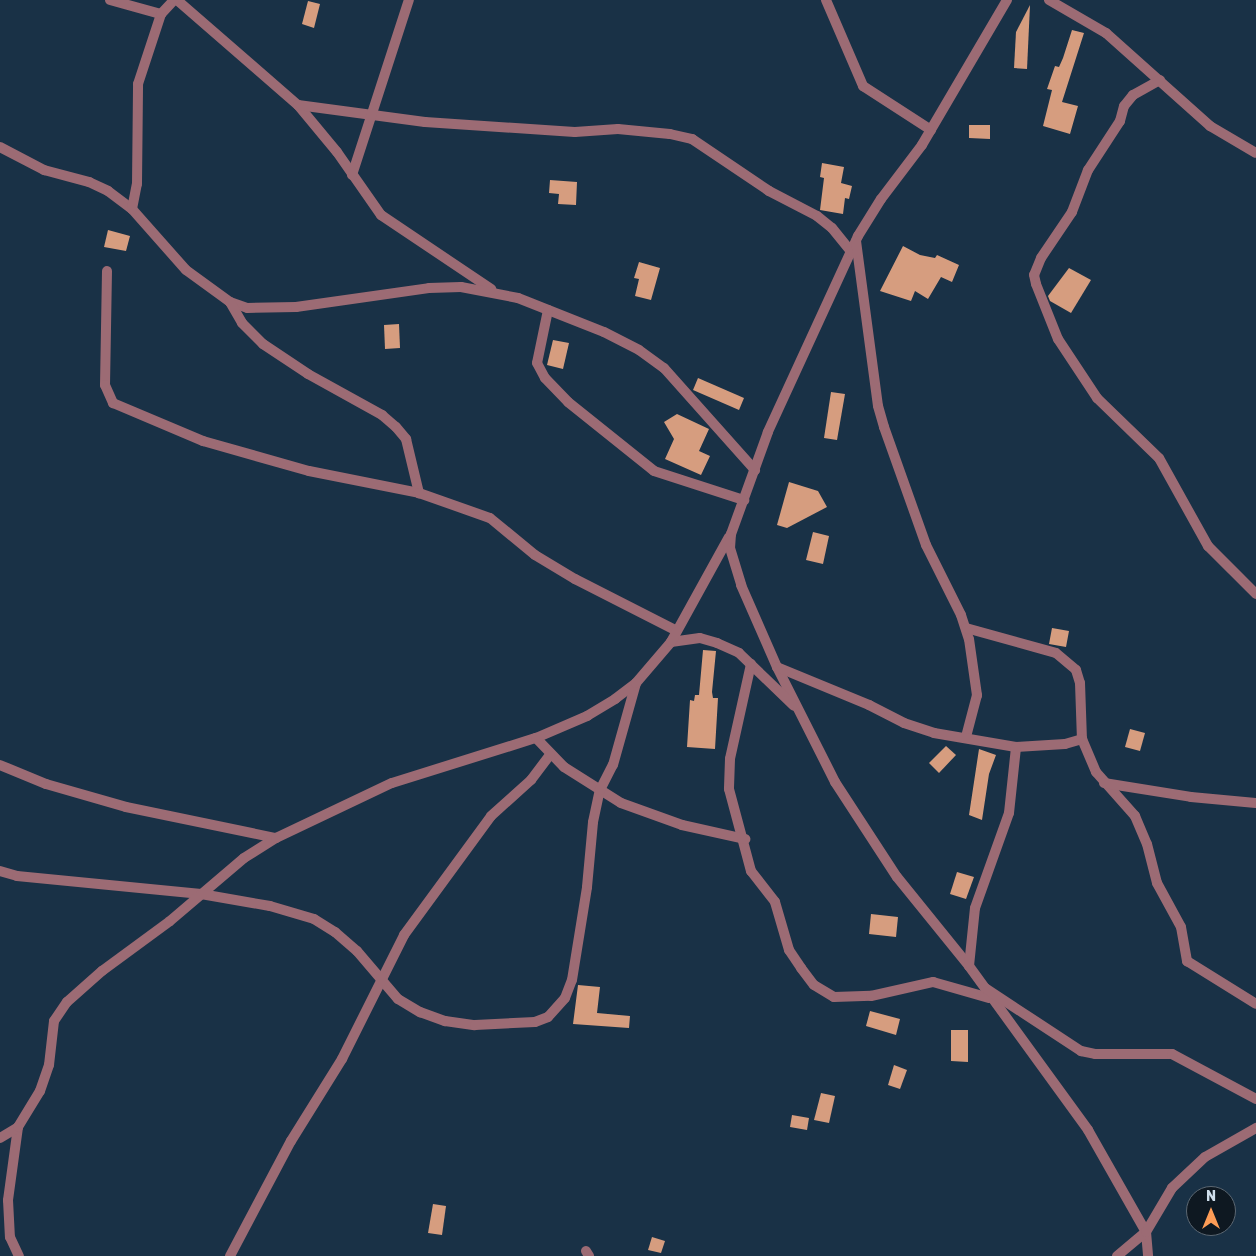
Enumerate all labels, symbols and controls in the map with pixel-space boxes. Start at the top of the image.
north arrow [1186,1186,1236,1236]
text: N [1206,1188,1216,1205]

